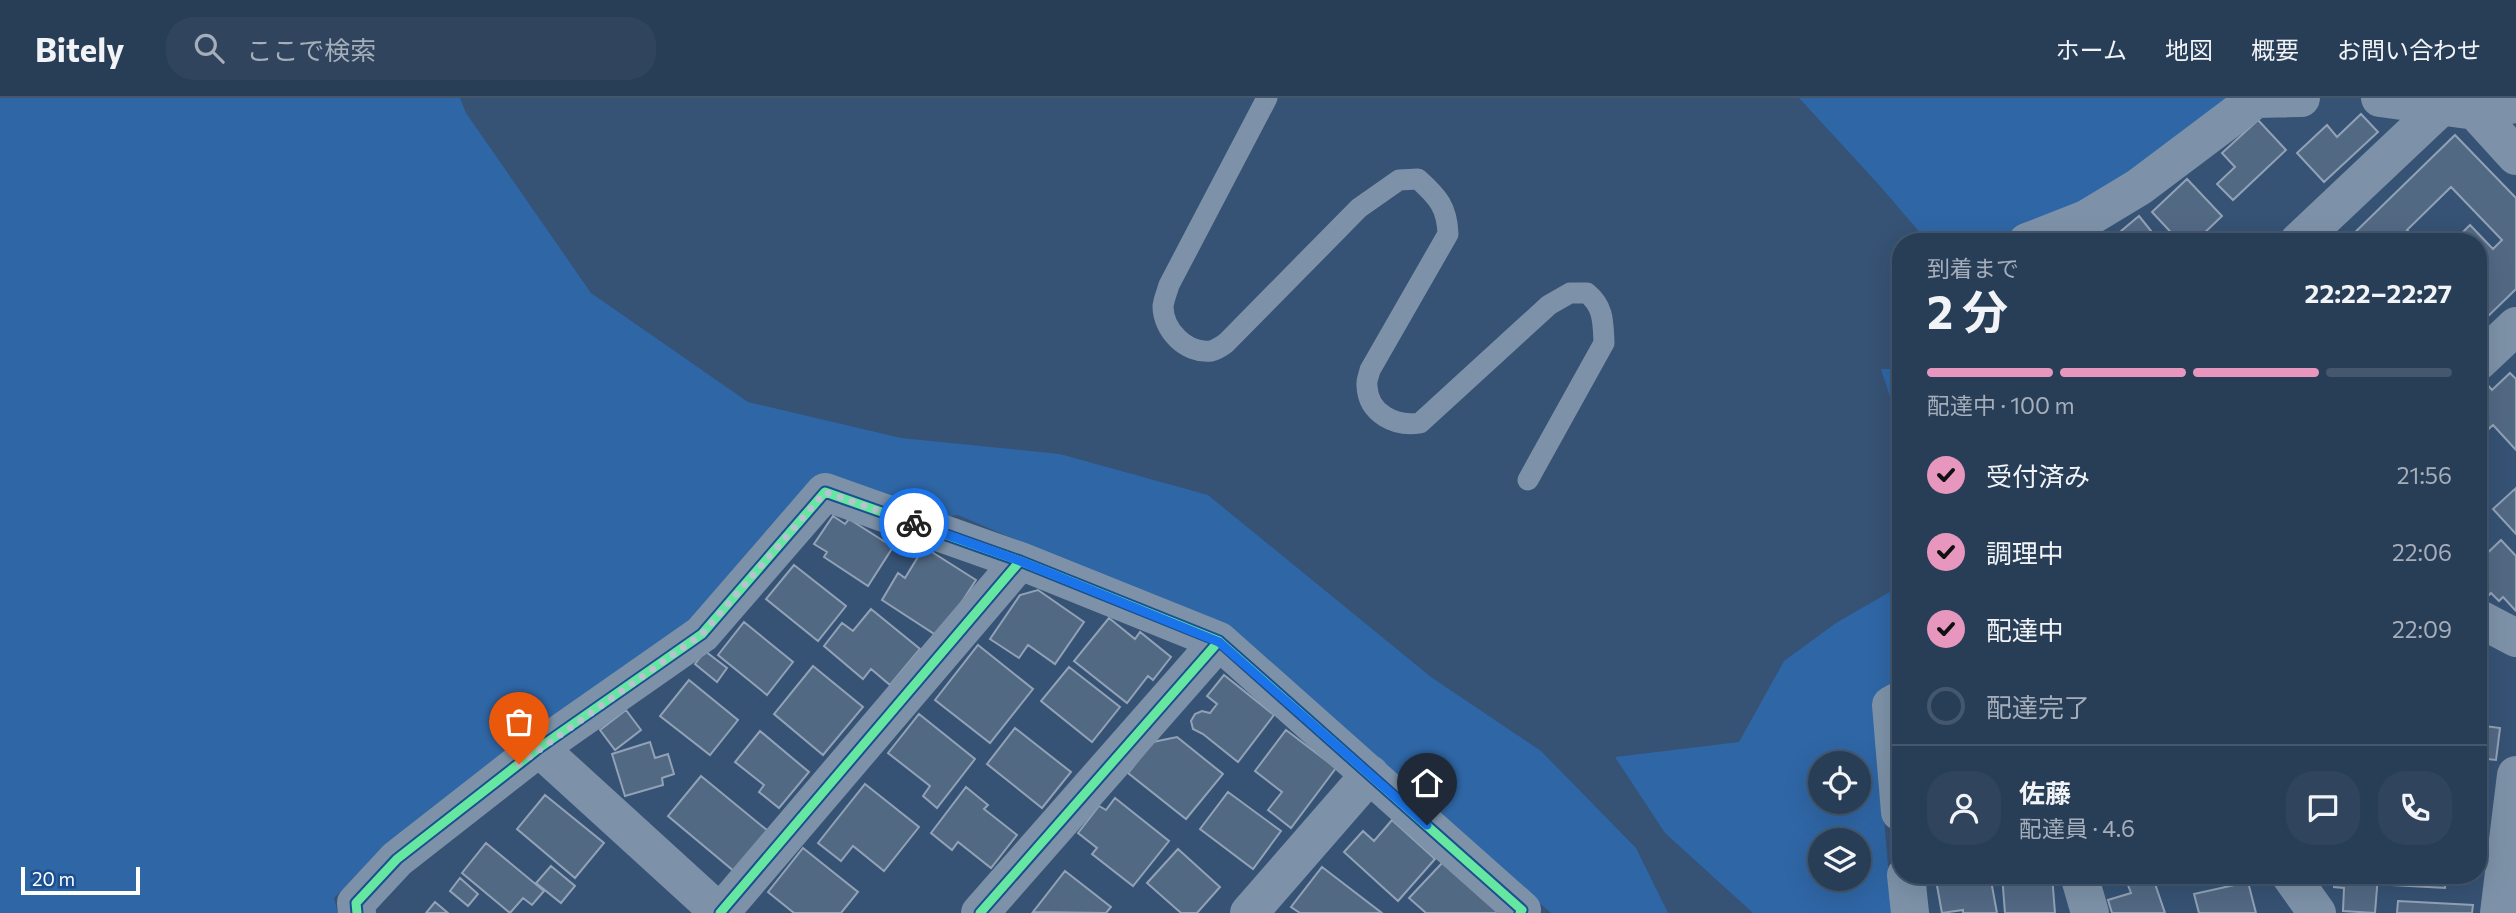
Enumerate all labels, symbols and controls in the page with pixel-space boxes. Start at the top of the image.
search box [166,17,656,80]
text: Bitely [35,28,124,69]
icon: search [190,29,228,67]
text: ここで検索 [246,34,376,65]
text: ホーム [2056,35,2127,64]
text: 地図 [2165,35,2213,64]
text: 概要 [2251,35,2299,64]
text: お問い合わせ [2337,35,2481,64]
text: 到着まで [1927,254,2019,282]
text: 22:22–22:27 [2305,277,2452,308]
text: 2 分 [1927,282,2008,338]
text: 配達中 · 100 m [1927,391,2075,419]
icon: check [1927,456,1965,494]
text: 受付済み [1986,460,2090,491]
text: 21:56 [2397,461,2452,489]
courier [879,488,949,558]
icon: bike [895,504,933,542]
icon: check [1927,533,1965,571]
text: 調理中 [1986,537,2064,568]
text: 22:06 [2392,538,2452,566]
icon: check [1927,610,1965,648]
text: 配達中 [1986,614,2064,645]
text: 22:09 [2392,615,2452,643]
text: 配達完了 [1986,691,2090,722]
pin [489,692,549,764]
icon: bag [500,703,538,741]
map controls [1808,751,1871,891]
button: locate [1808,751,1871,814]
pin [1397,753,1457,825]
icon: home [1408,764,1446,802]
button: person [1927,771,2001,845]
button: chat [2286,771,2360,845]
button: phone [2378,771,2452,845]
text: 佐藤 [2019,777,2071,808]
text: 配達員 · 4.6 [2019,814,2135,842]
button: layers [1808,828,1871,891]
scale bar [21,864,140,896]
text: 20 m [32,867,75,890]

